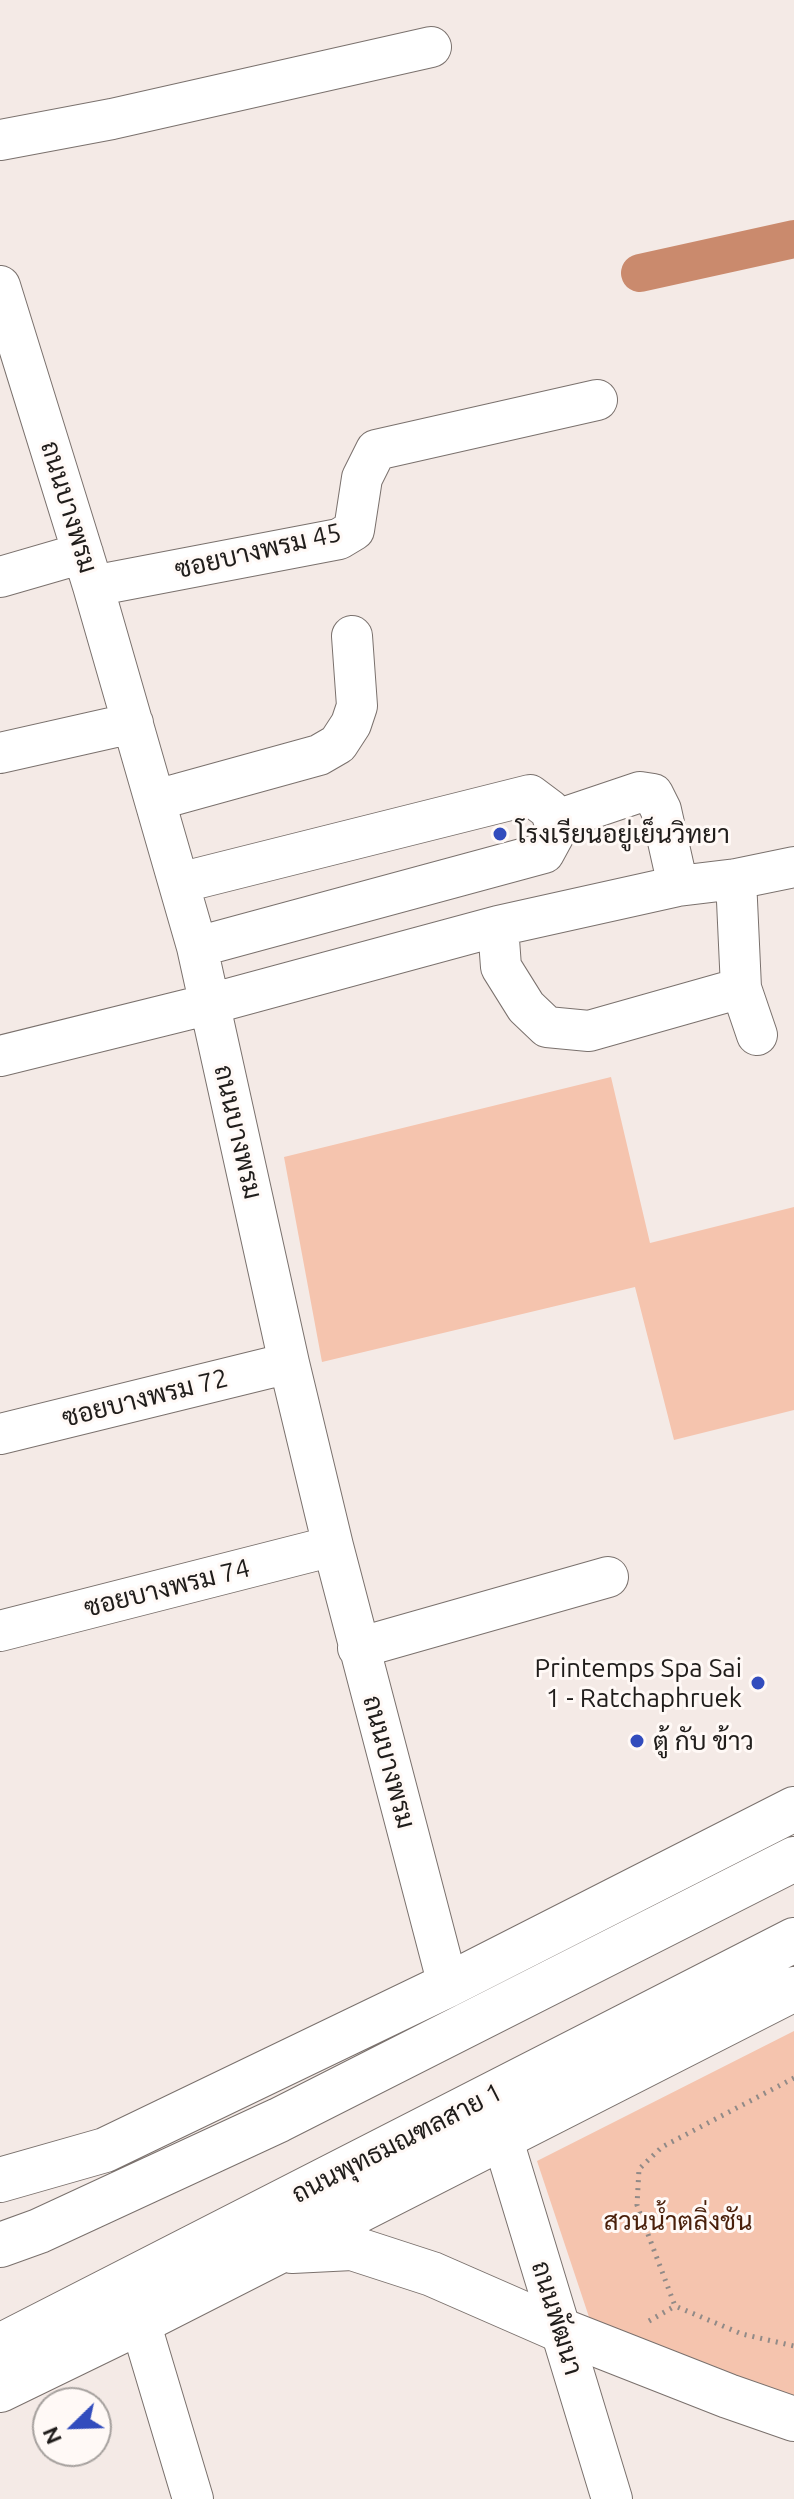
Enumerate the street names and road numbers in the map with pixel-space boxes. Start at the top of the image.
street label: ถนนบางพรม [34,437,104,577]
street label: ซอยบางพรม 45 [172,517,344,585]
street label: ถนนบางพรม [207,1062,269,1202]
street label: ซอยบางพรม 72 [59,1362,231,1434]
street label: ซอยบางพรม 74 [81,1552,253,1624]
street label: ถนนบางพรม [356,1692,422,1832]
street label: ถนนพุทธมณฑลสาย 1 [286,2076,508,2210]
street label: ถนนพัฒนา [525,2257,589,2379]

